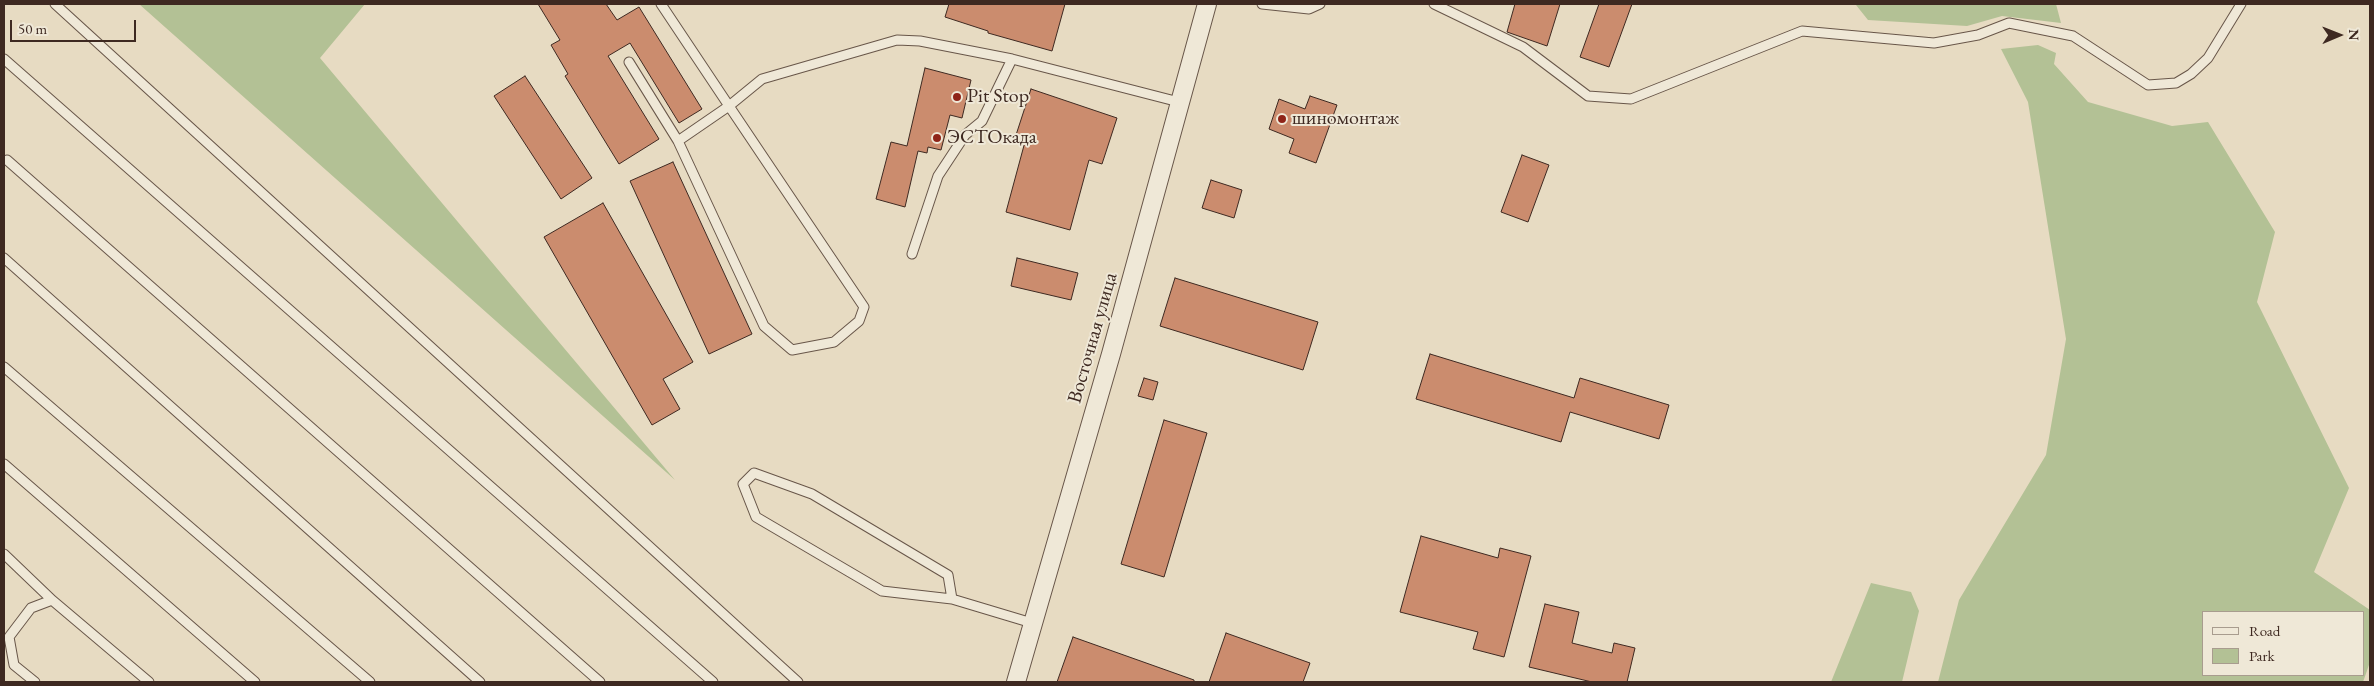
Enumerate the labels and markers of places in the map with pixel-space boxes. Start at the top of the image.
place label: Pit Stop [967,85,1029,109]
marker: Pit Stop [951,91,963,103]
place label: шиномонтаж [1292,107,1399,131]
marker: шиномонтаж [1276,113,1288,125]
place label: ЭСТОкада [947,126,1037,150]
marker: ЭСТОкада [931,132,943,144]

